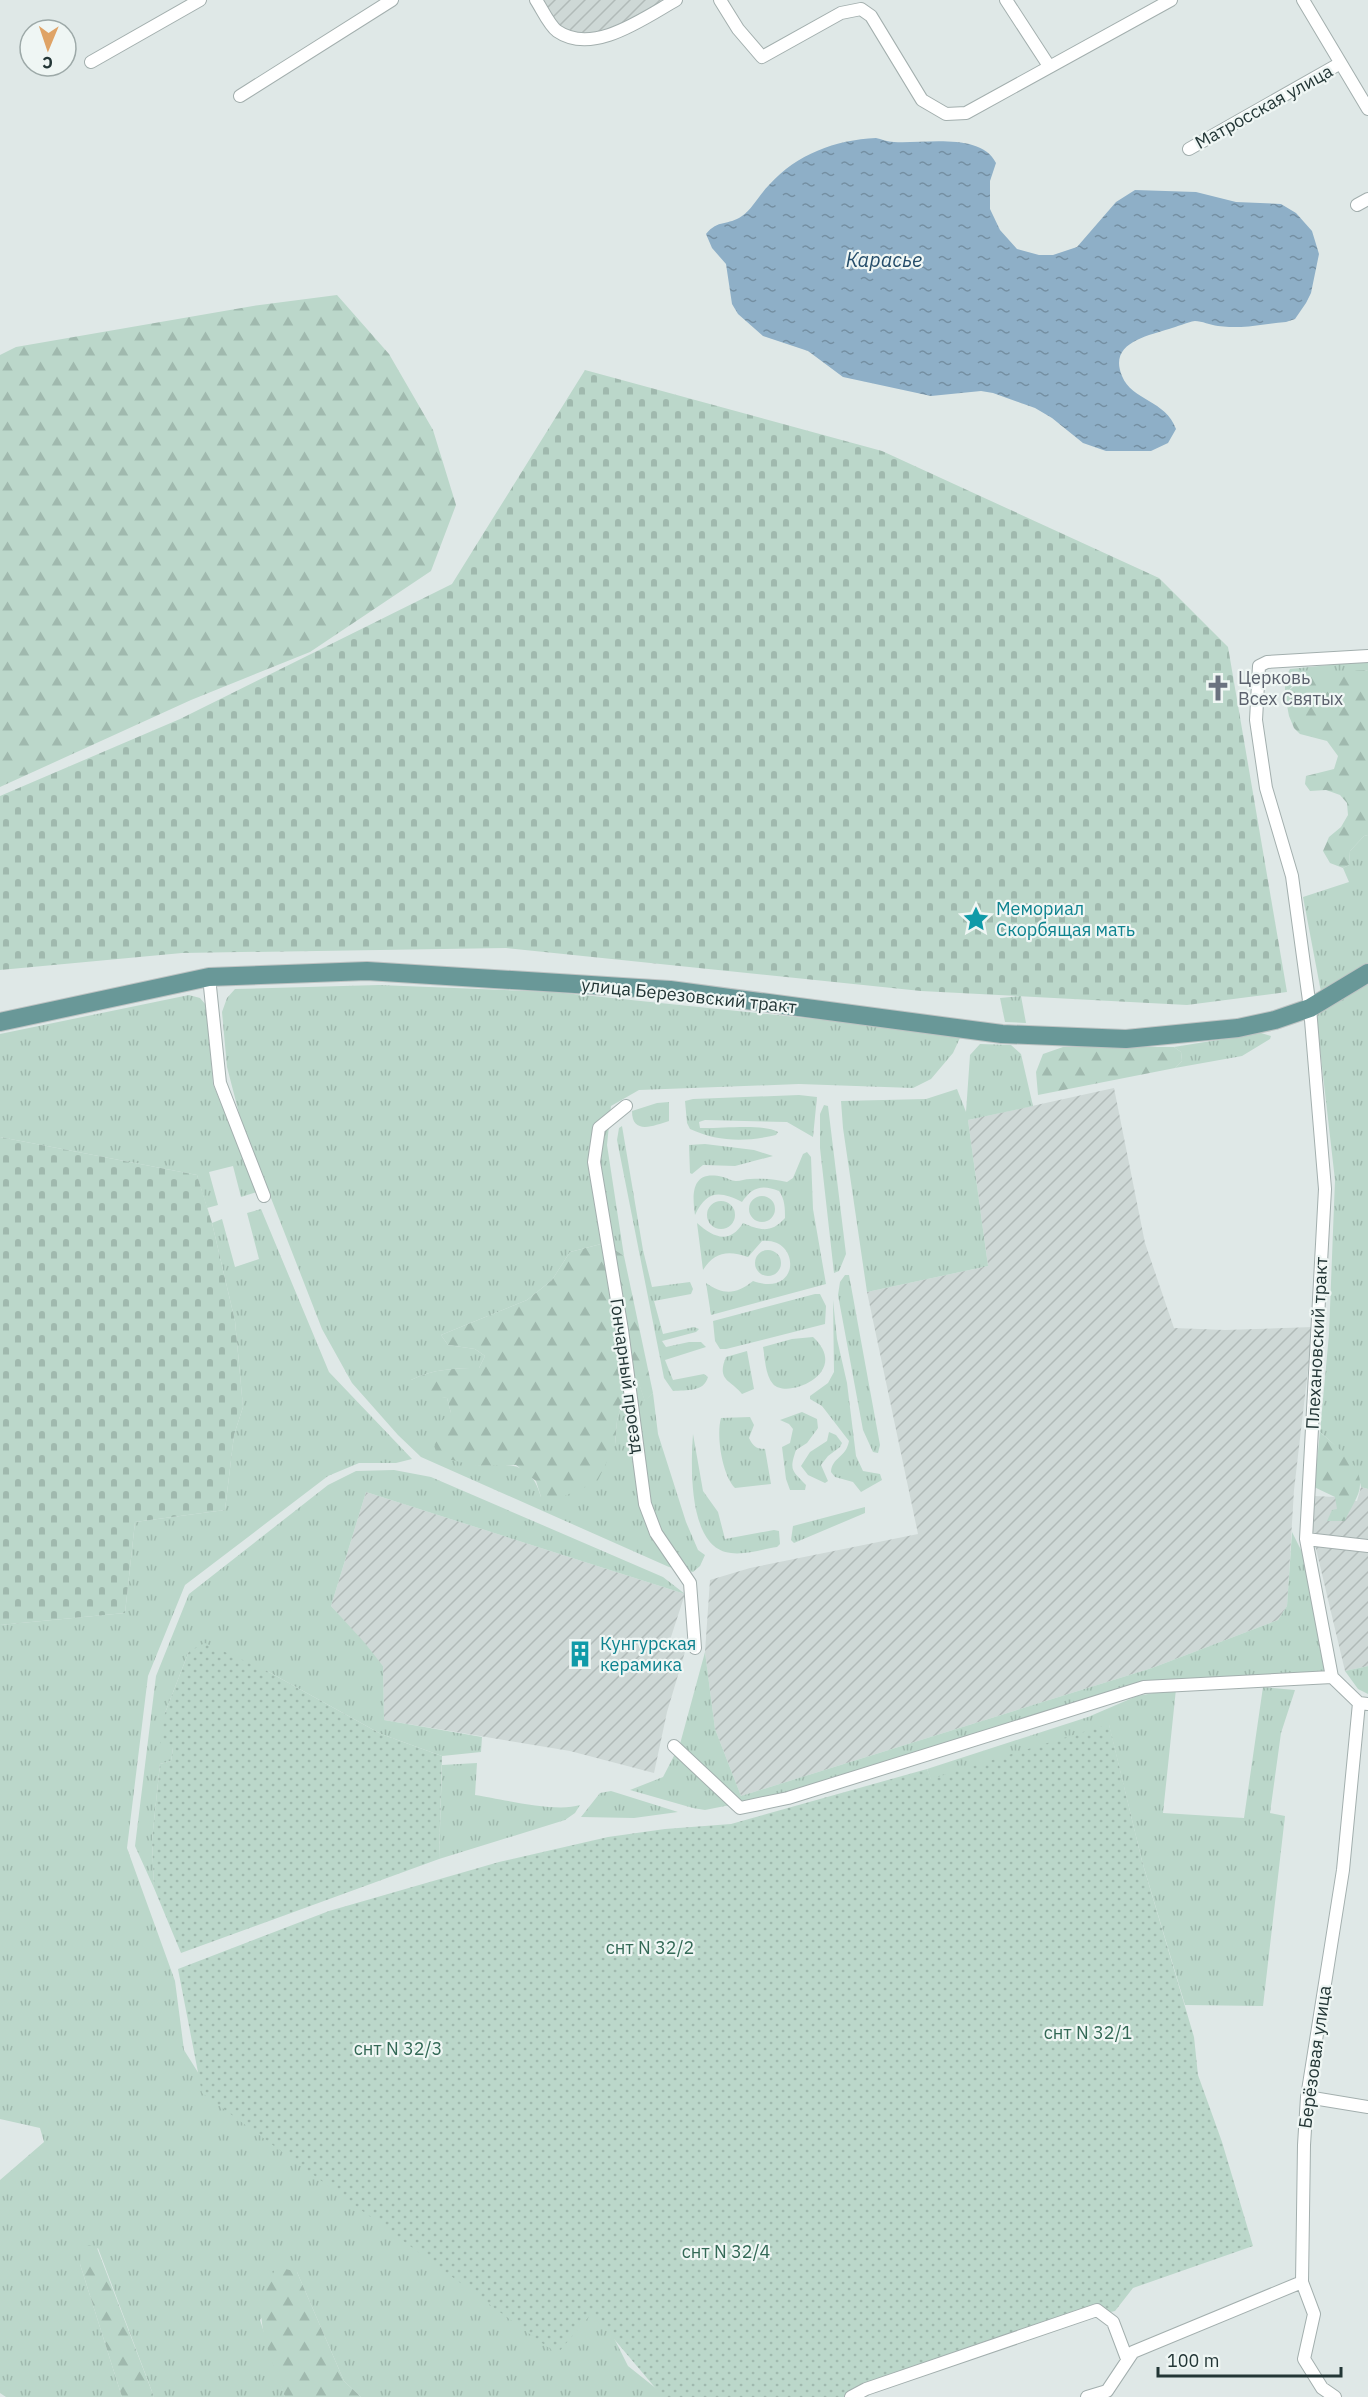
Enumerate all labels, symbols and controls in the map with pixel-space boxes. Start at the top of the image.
north arrow [18,18,78,78]
text: С [42,53,53,73]
street label: Матросская улица [1191,59,1337,154]
water label: Карасье [846,246,922,273]
place label: Церковь Всех Святых [1238,666,1343,710]
church icon: Церковь Всех Святых [1203,673,1233,703]
place label: Мемориал Скорбящая мать [996,897,1135,941]
place icon: Мемориал Скорбящая мать [961,904,991,934]
street label: улица Березовский тракт [580,973,798,1018]
street label: Плехановский тракт [1300,1255,1333,1430]
street label: Гончарный проезд [605,1297,650,1455]
place label: Кунгурская керамика [600,1632,696,1676]
building icon: Кунгурская керамика [565,1639,595,1669]
park label: снт N 32/2 [606,1936,694,1959]
street label: Берёзовая улица [1293,1984,1336,2130]
park label: снт N 32/1 [1044,2021,1132,2044]
park label: снт N 32/3 [354,2037,442,2060]
park label: снт N 32/4 [682,2240,771,2263]
scale bar [1158,2340,1341,2378]
text: 100 m [1167,2349,1219,2372]

